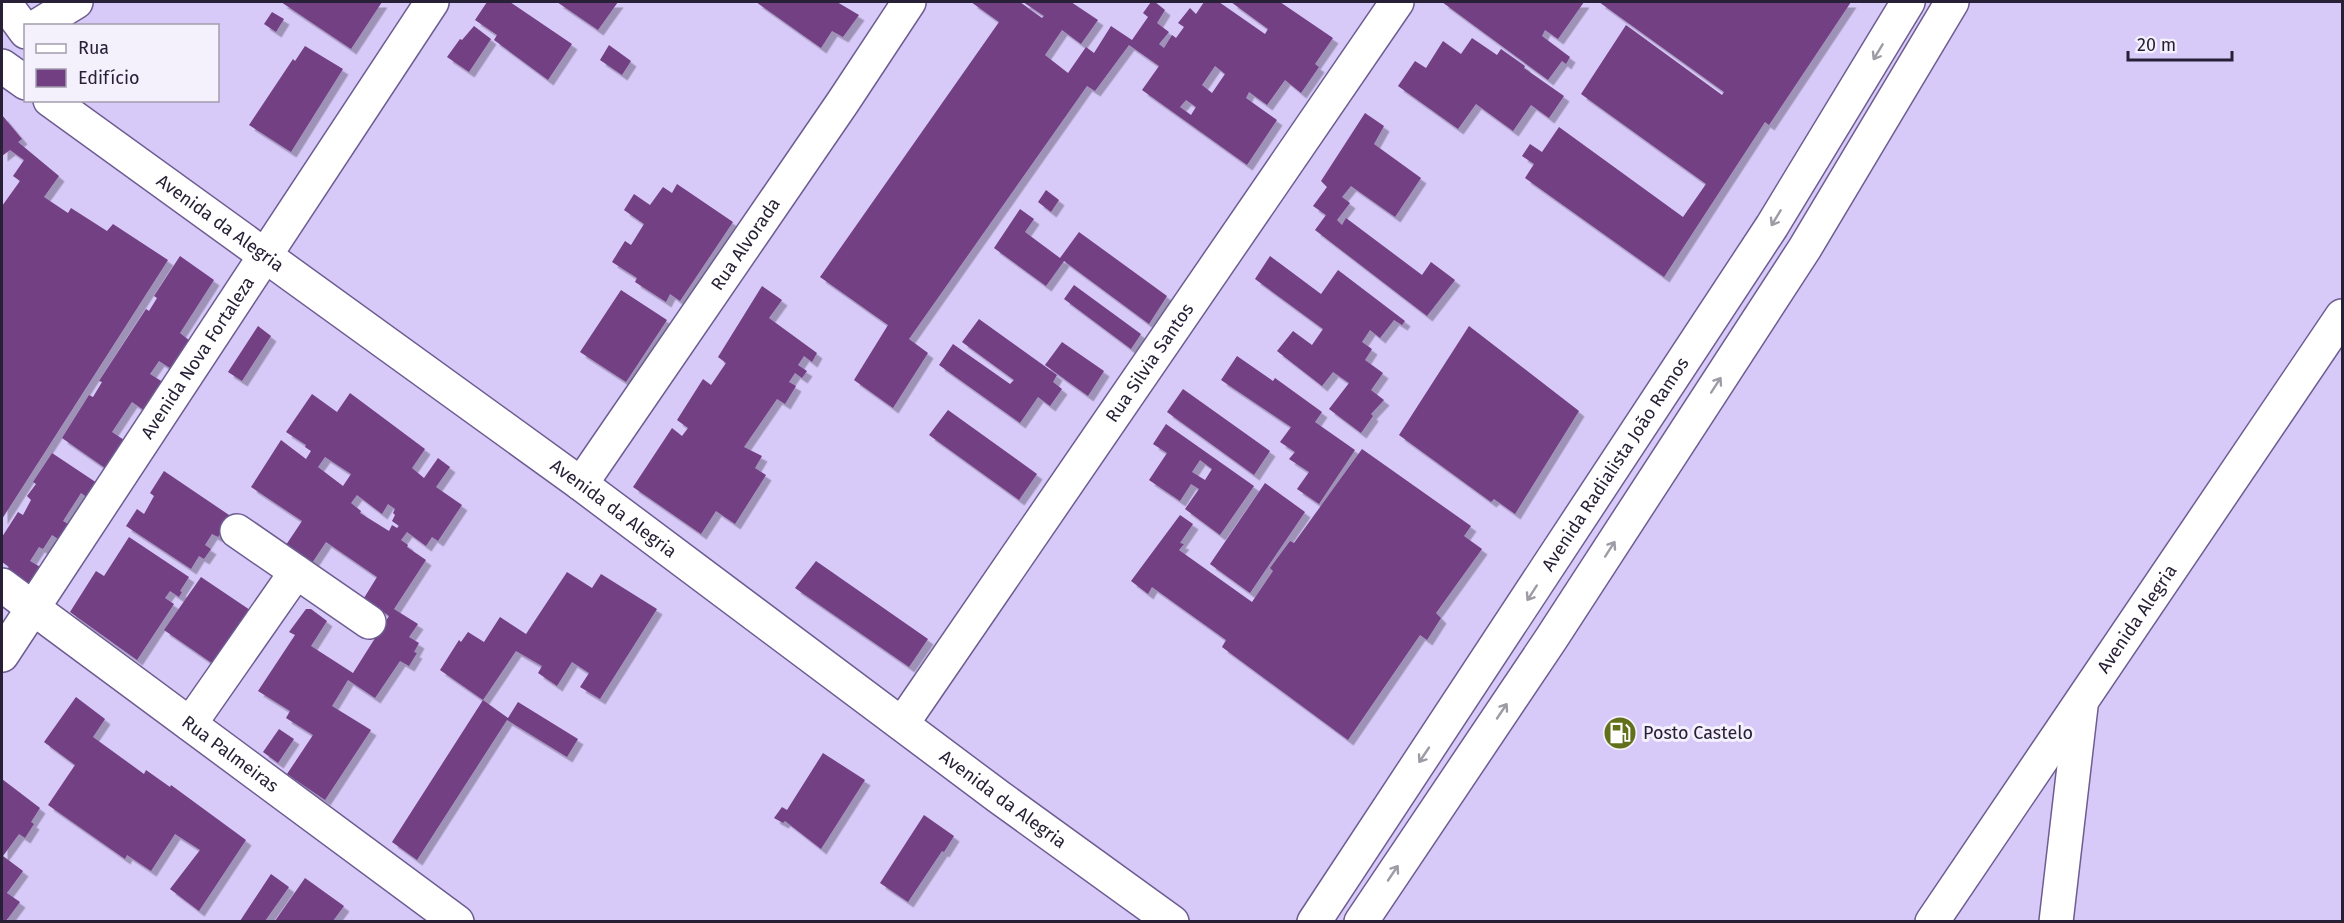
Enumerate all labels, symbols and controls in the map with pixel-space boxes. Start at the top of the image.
legend [24,24,219,102]
scale bar [2128,24,2232,62]
text: 20 m [2137,34,2176,56]
text: Rua [78,37,109,59]
one-way arrow [1871,43,1883,60]
text: Edifício [78,67,140,89]
street label: Avenida da Alegria [152,170,288,276]
street label: Rua Alvorada [706,194,785,295]
one-way arrow [1770,209,1782,226]
street label: Avenida Nova Fortaleza [136,272,259,443]
street label: Rua Silvia Santos [1101,299,1198,427]
street label: Avenida Radialista João Ramos [1537,353,1694,575]
one-way arrow [1710,377,1722,394]
street label: Avenida da Alegria [546,454,681,563]
one-way arrow [1604,541,1616,557]
street label: Avenida Alegria [2093,560,2182,677]
one-way arrow [1526,584,1538,600]
one-way arrow [1496,703,1509,720]
street label: Rua Palmeiras [177,711,283,797]
fuel station icon: Posto Castelo [1602,715,1638,751]
place label: Posto Castelo [1643,722,1753,744]
street label: Avenida da Alegria [935,745,1071,853]
one-way arrow [1418,746,1430,763]
one-way arrow [1387,865,1399,882]

